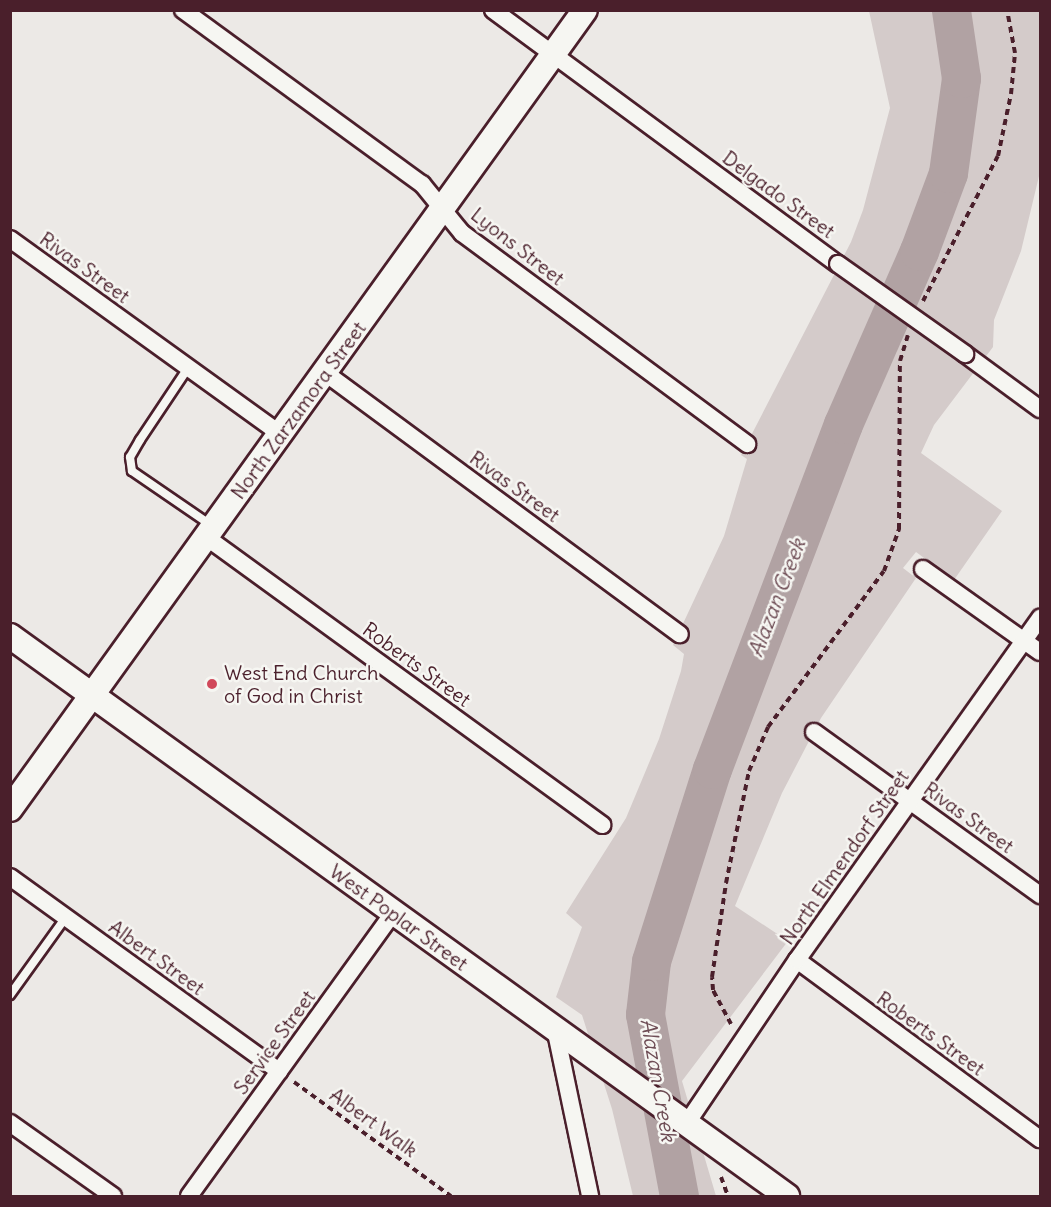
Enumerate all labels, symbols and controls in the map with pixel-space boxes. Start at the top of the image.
street label: Delgado Street [718,145,840,243]
street label: Lyons Street [466,202,570,290]
street label: Rivas Street [35,226,135,308]
street label: North Zarzamora Street [225,316,371,504]
street label: Rivas Street [465,445,565,527]
water label: Alazan Creek [743,536,811,660]
street label: Roberts Street [358,617,476,711]
place label: West End Church of God in Christ [224,660,379,707]
marker: West End Church of God in Christ [205,677,219,691]
street label: North Elmendorf Street [775,765,913,949]
street label: Rivas Street [919,776,1019,858]
street label: West Poplar Street [325,859,473,975]
street label: Albert Street [105,914,209,1000]
street label: Service Street [228,985,320,1099]
street label: Roberts Street [872,986,990,1080]
water label: Alazan Creek [635,1017,681,1143]
street label: Albert Walk [326,1082,422,1162]

